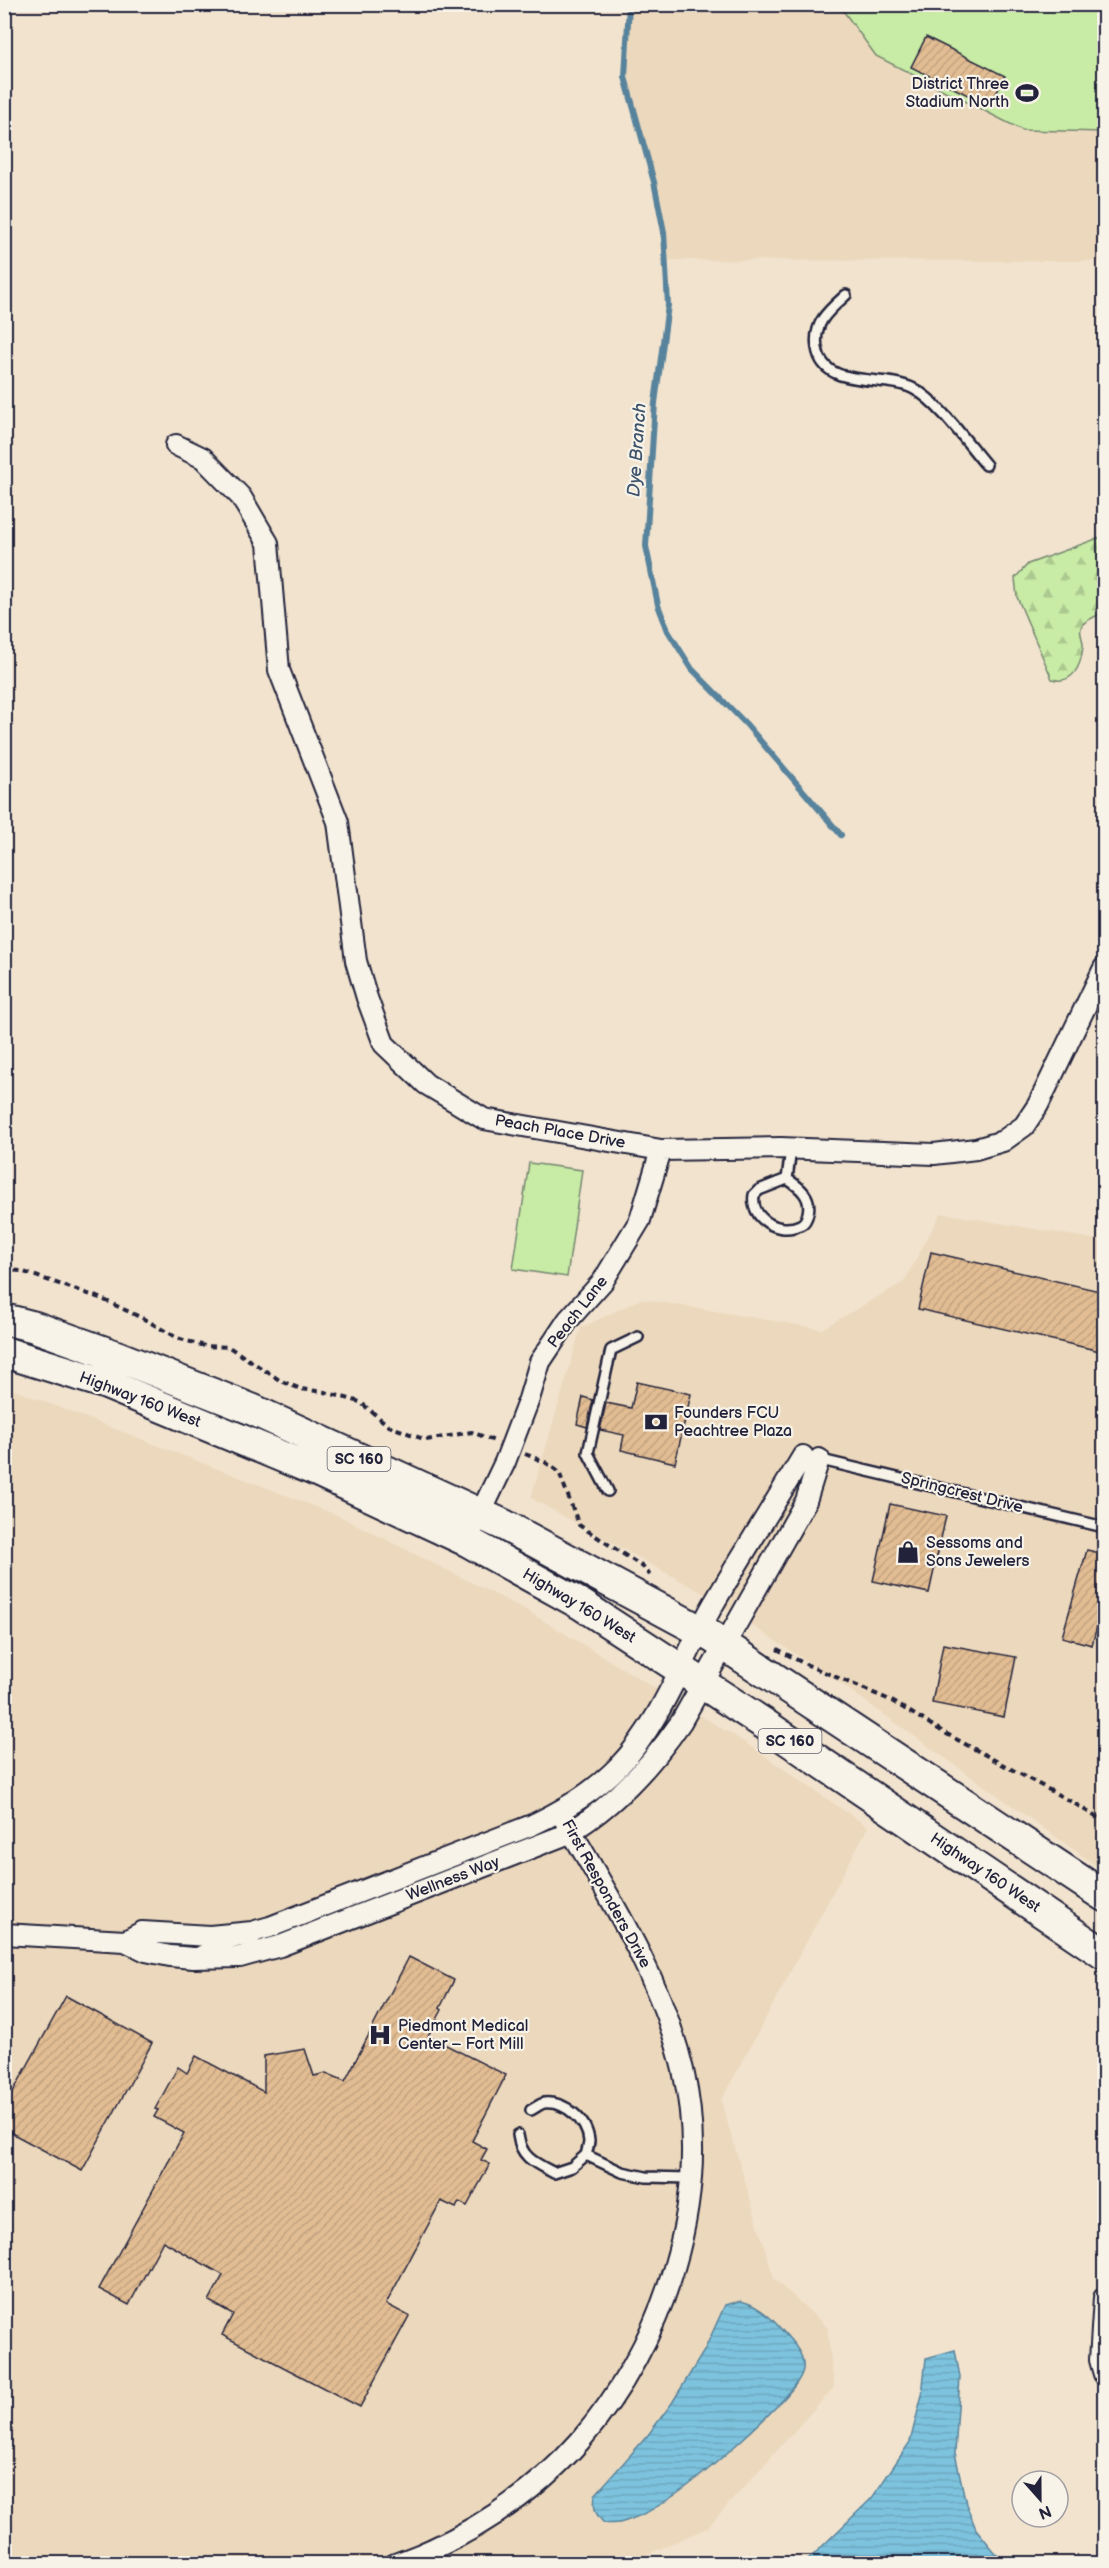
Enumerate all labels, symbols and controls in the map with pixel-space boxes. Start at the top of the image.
place label: District Three Stadium North [906,75,1010,112]
sports icon: District Three Stadium North [1014,80,1040,106]
water label: Dye Branch [623,402,651,498]
street label: Peach Place Drive [493,1111,627,1153]
street label: Peach Lane [544,1272,612,1352]
street label: Highway 160 West [77,1368,204,1432]
place label: Founders FCU Peachtree Plaza [674,1404,792,1441]
bank icon: Founders FCU Peachtree Plaza [643,1409,669,1435]
road number: SC 160 [328,1447,391,1471]
street label: Springcrest Drive [899,1469,1025,1517]
place label: Sessoms and Sons Jewelers [926,1534,1030,1571]
shop icon: Sessoms and Sons Jewelers [895,1539,921,1565]
street label: Highway 160 West [519,1565,639,1647]
road number: SC 160 [758,1729,822,1753]
street label: First Responders Drive [557,1817,655,1972]
street label: Highway 160 West [926,1829,1044,1917]
street label: Wellness Way [404,1852,503,1905]
place label: Piedmont Medical Center – Fort Mill [398,2017,528,2054]
hospital icon: Piedmont Medical Center – Fort Mill [367,2022,393,2048]
north arrow [1010,2469,1070,2529]
text: N [1036,2501,1054,2523]

